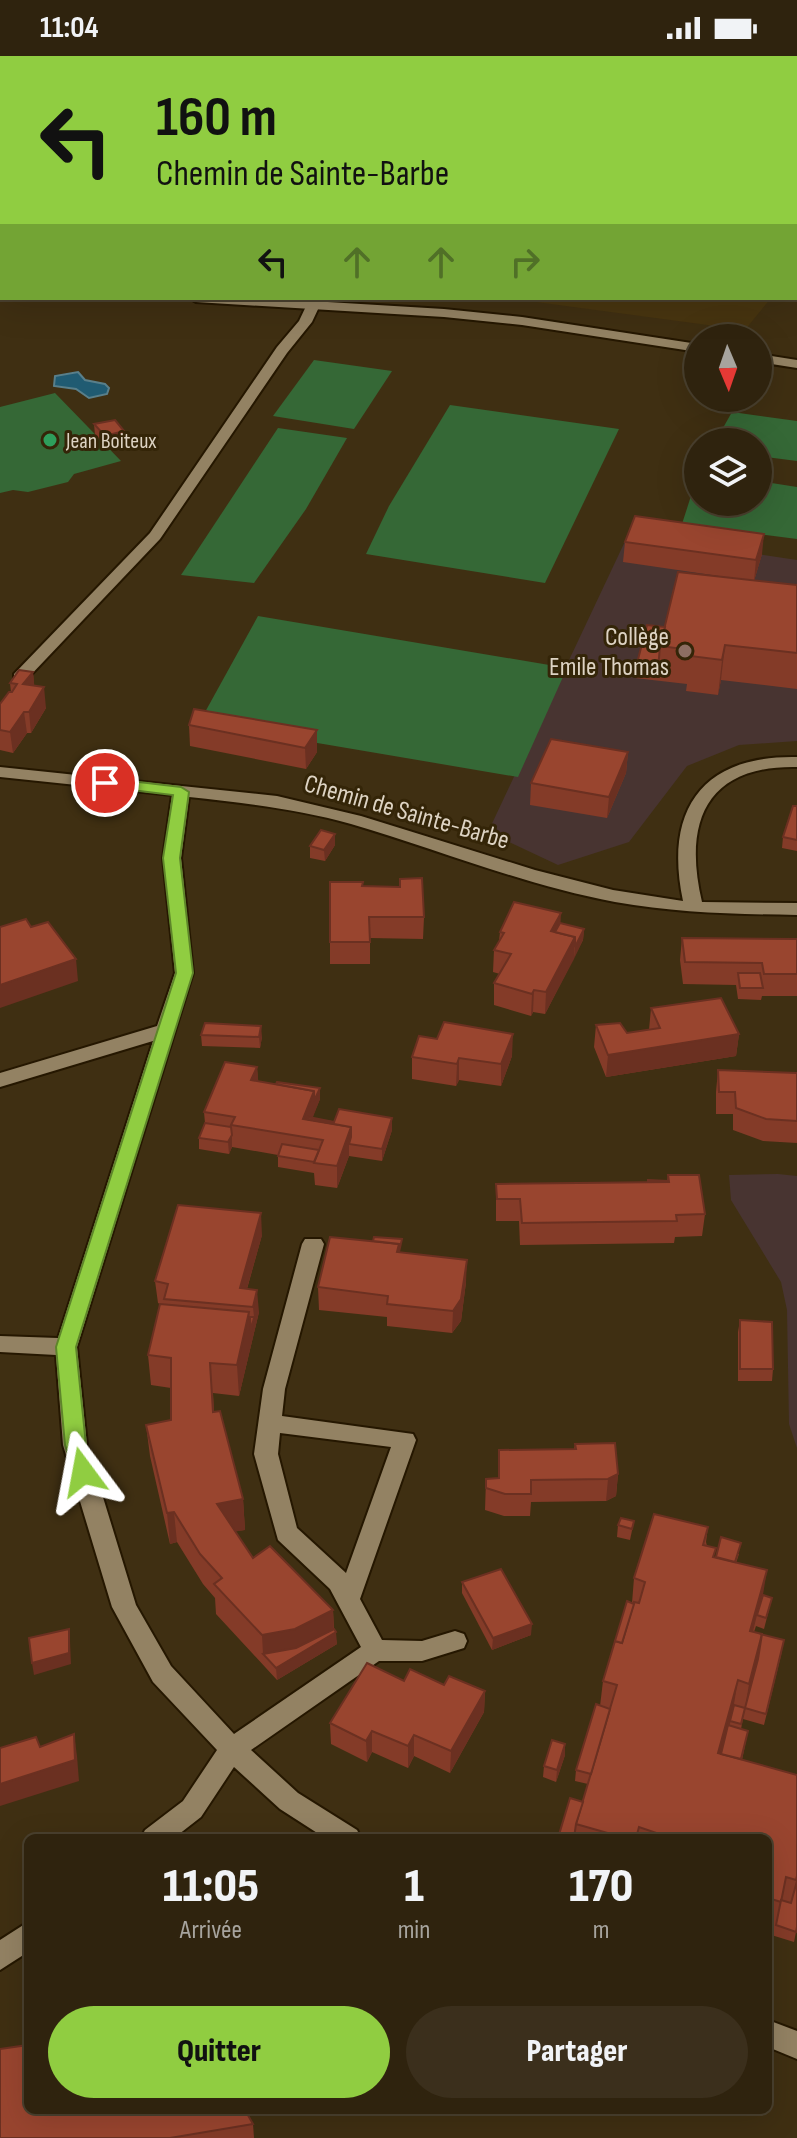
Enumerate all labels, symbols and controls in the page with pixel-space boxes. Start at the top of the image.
text: 11:04 [40,10,98,46]
text: 160 m [156,85,277,152]
icon: left [24,88,128,192]
text: Chemin de Sainte-Barbe [156,153,449,196]
icon: left [251,240,295,284]
icon: ahead [335,240,379,284]
icon: ahead [419,240,463,284]
icon: right [503,240,547,284]
north arrow [684,324,772,412]
map controls [684,324,772,516]
place label: Jean Boiteux [65,428,157,455]
button: layers [684,428,772,516]
marker: Jean Boiteux [41,431,59,449]
place label: Collège Emile Thomas [549,622,669,683]
marker: Collège Emile Thomas [676,642,694,660]
pin [71,749,139,817]
icon: arrive [83,761,127,805]
street label: Chemin de Sainte-Barbe [301,768,513,857]
position arrow [41,1430,125,1514]
text: 11:05 [163,1858,259,1915]
text: 1 [404,1858,424,1915]
text: 170 [569,1858,633,1915]
text: Arrivée [180,1915,242,1946]
text: min [398,1915,430,1946]
text: m [593,1915,610,1946]
button: Quitter [48,2006,390,2098]
button: Partager [406,2006,748,2098]

